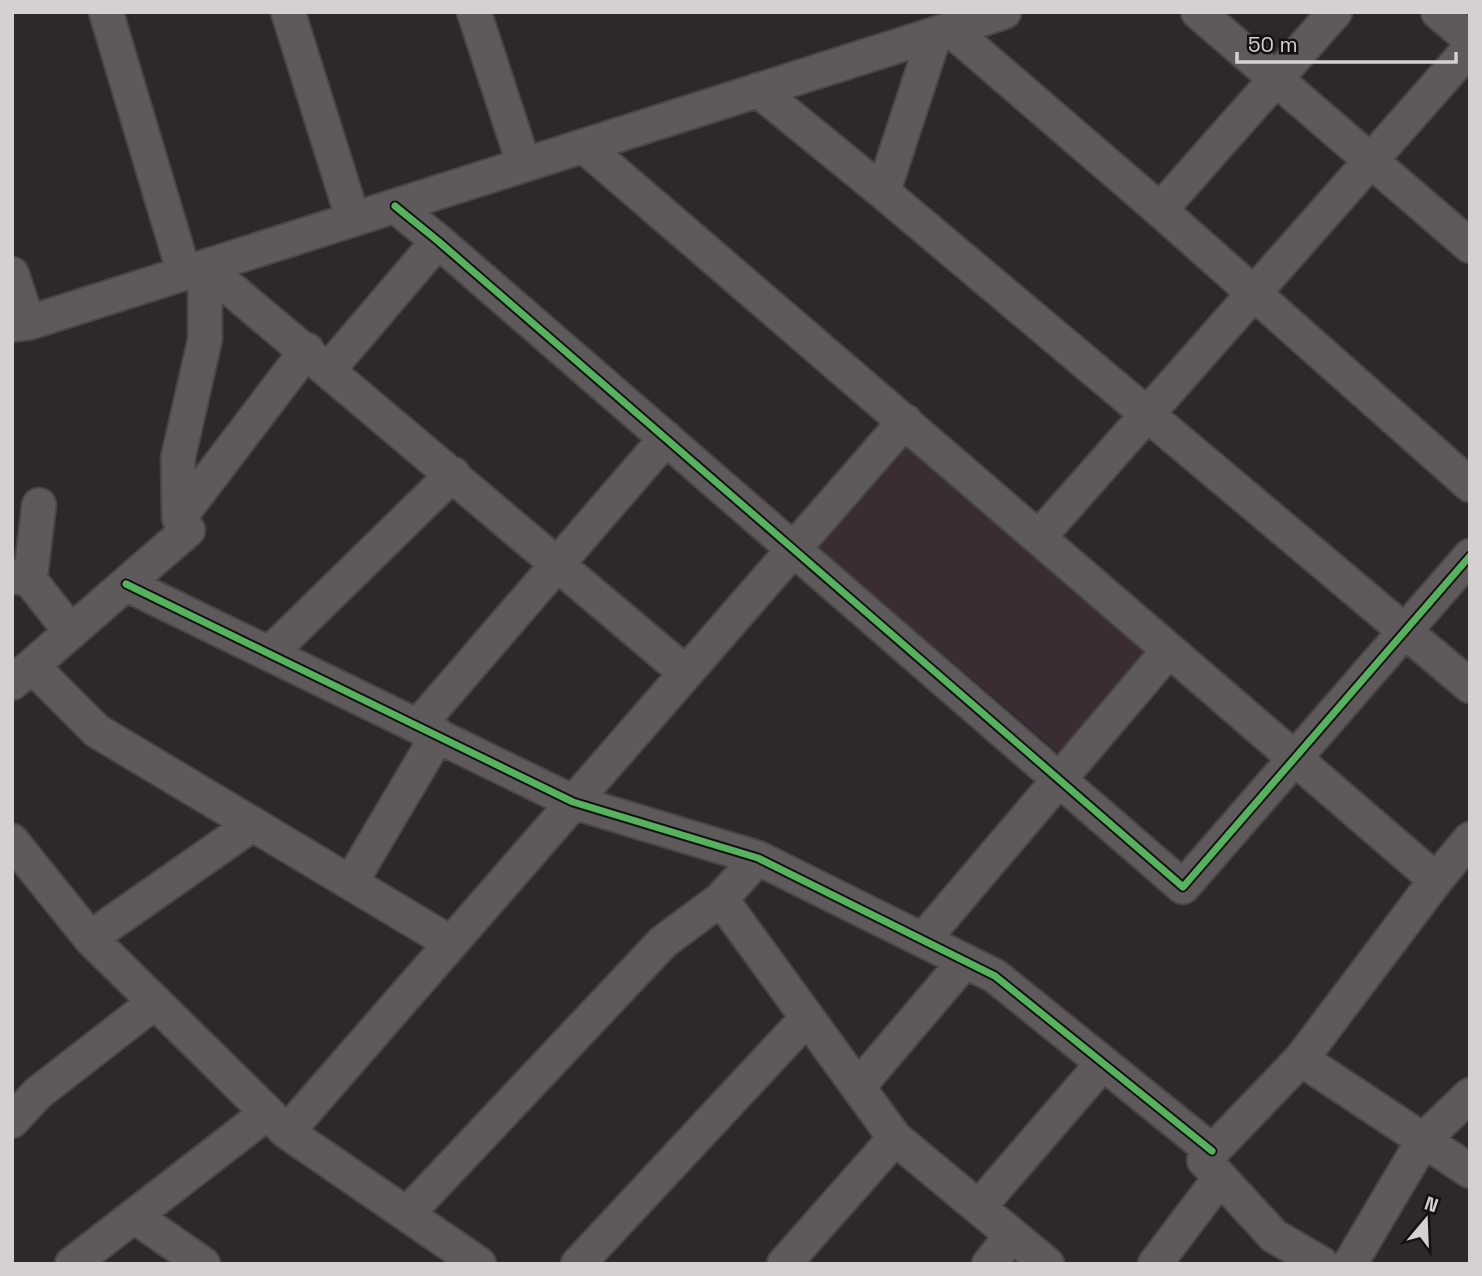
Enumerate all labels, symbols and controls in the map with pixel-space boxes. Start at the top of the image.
scale bar [1237,21,1456,65]
text: 50 m [1248,31,1298,58]
north arrow [1391,1185,1461,1255]
text: N [1421,1191,1441,1218]

